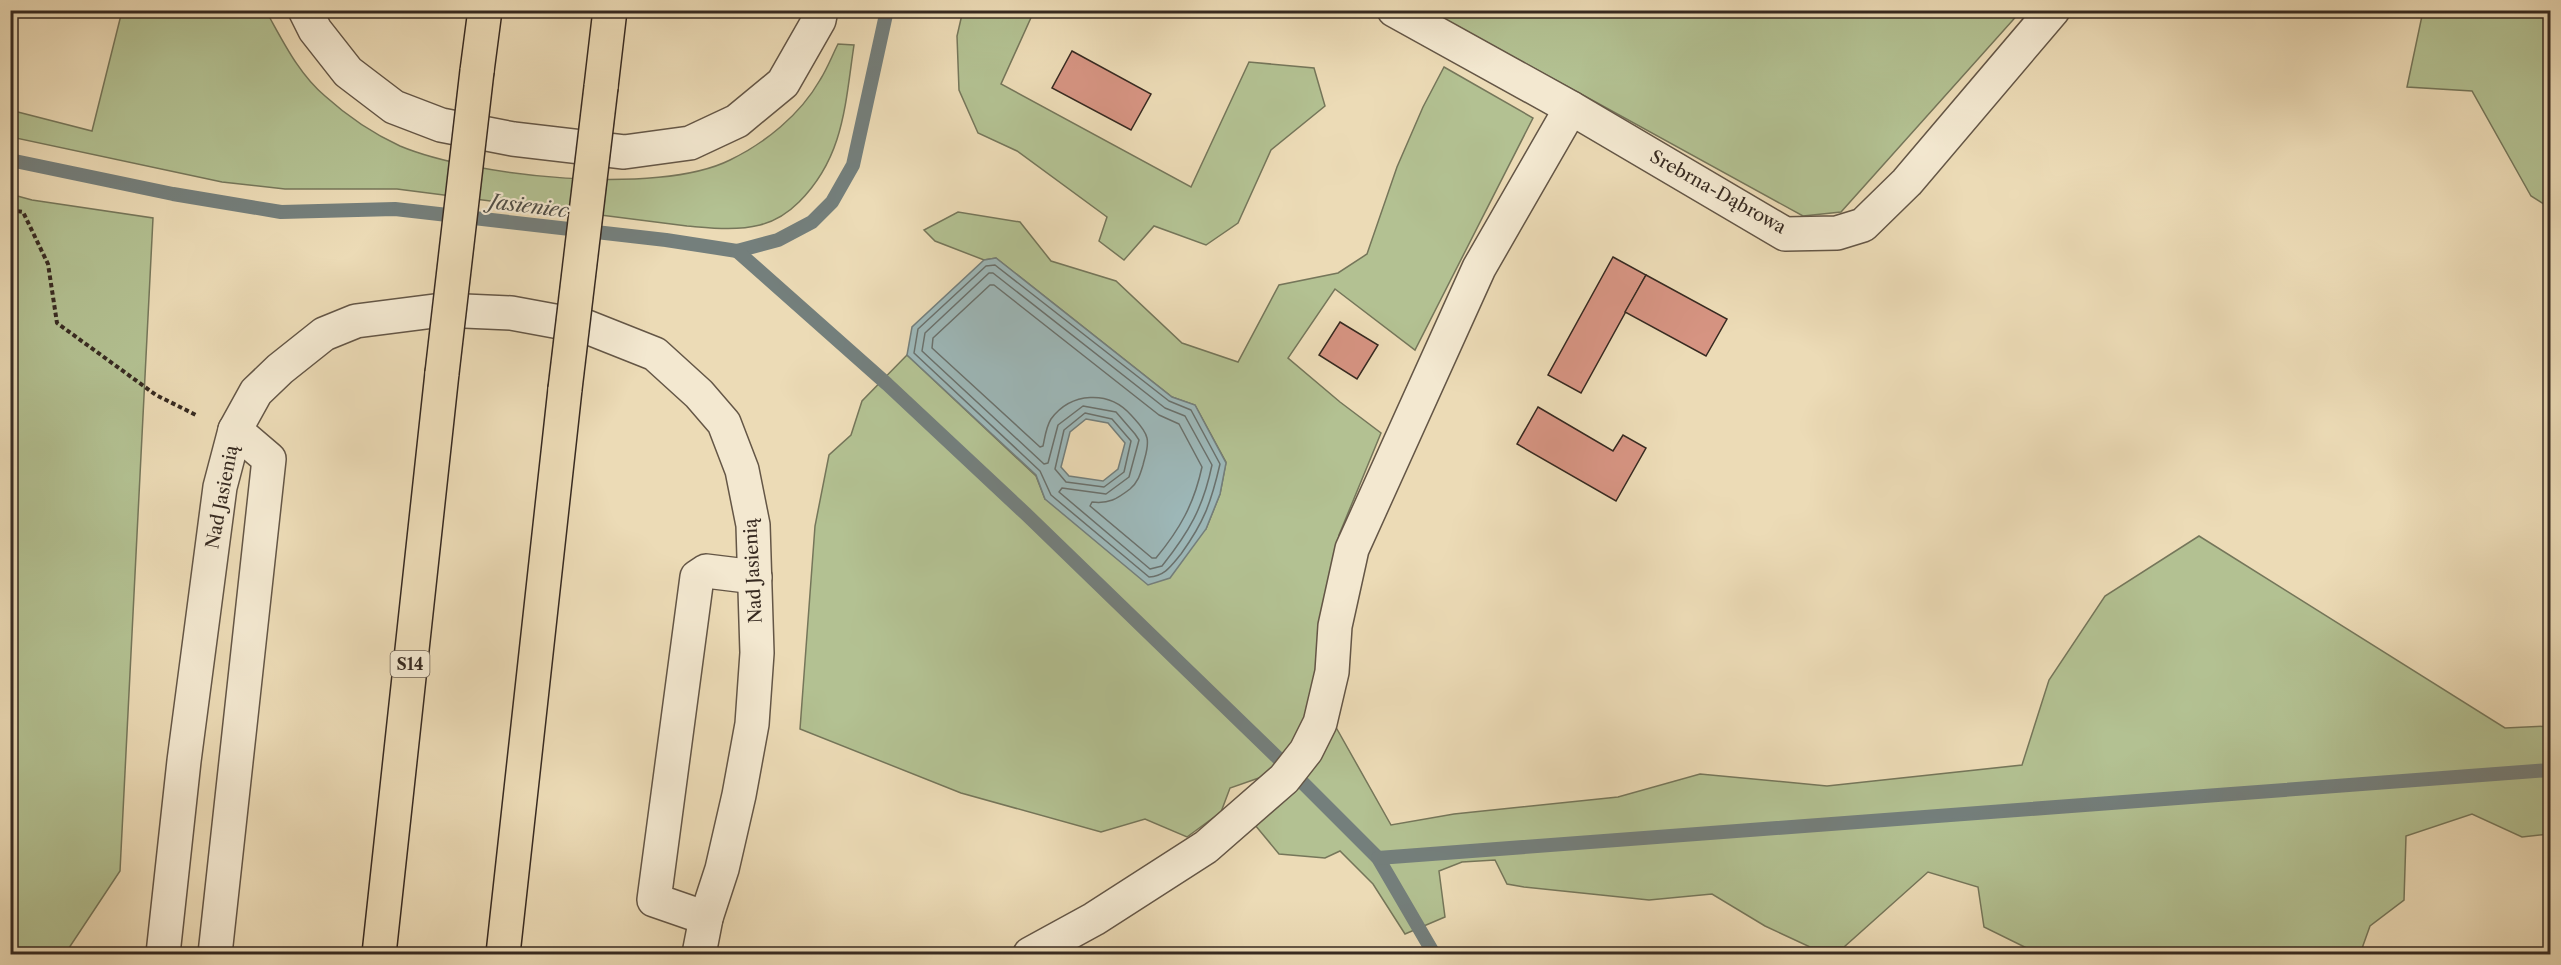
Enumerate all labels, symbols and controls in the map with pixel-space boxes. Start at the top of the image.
street label: Srebrna-Dąbrowa [1646,145,1790,239]
water label: Jasieniec [482,189,571,223]
street label: Nad Jasienią [201,443,243,551]
street label: Nad Jasienią [739,518,767,624]
road number: S14 [390,651,430,677]

